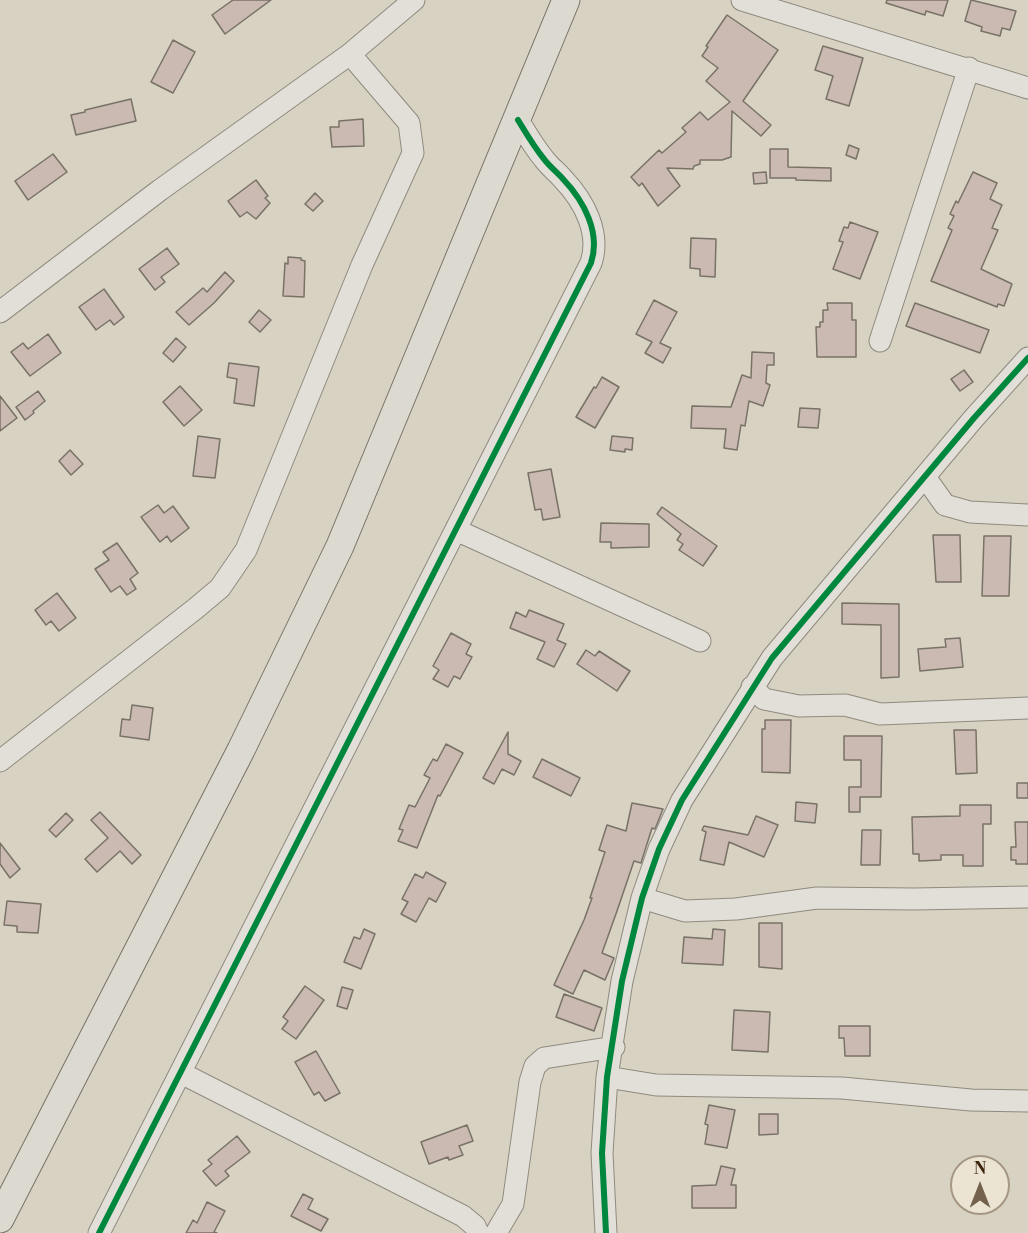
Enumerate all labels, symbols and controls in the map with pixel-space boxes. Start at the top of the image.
north arrow [950,1155,1010,1215]
text: N [974,1159,986,1179]

